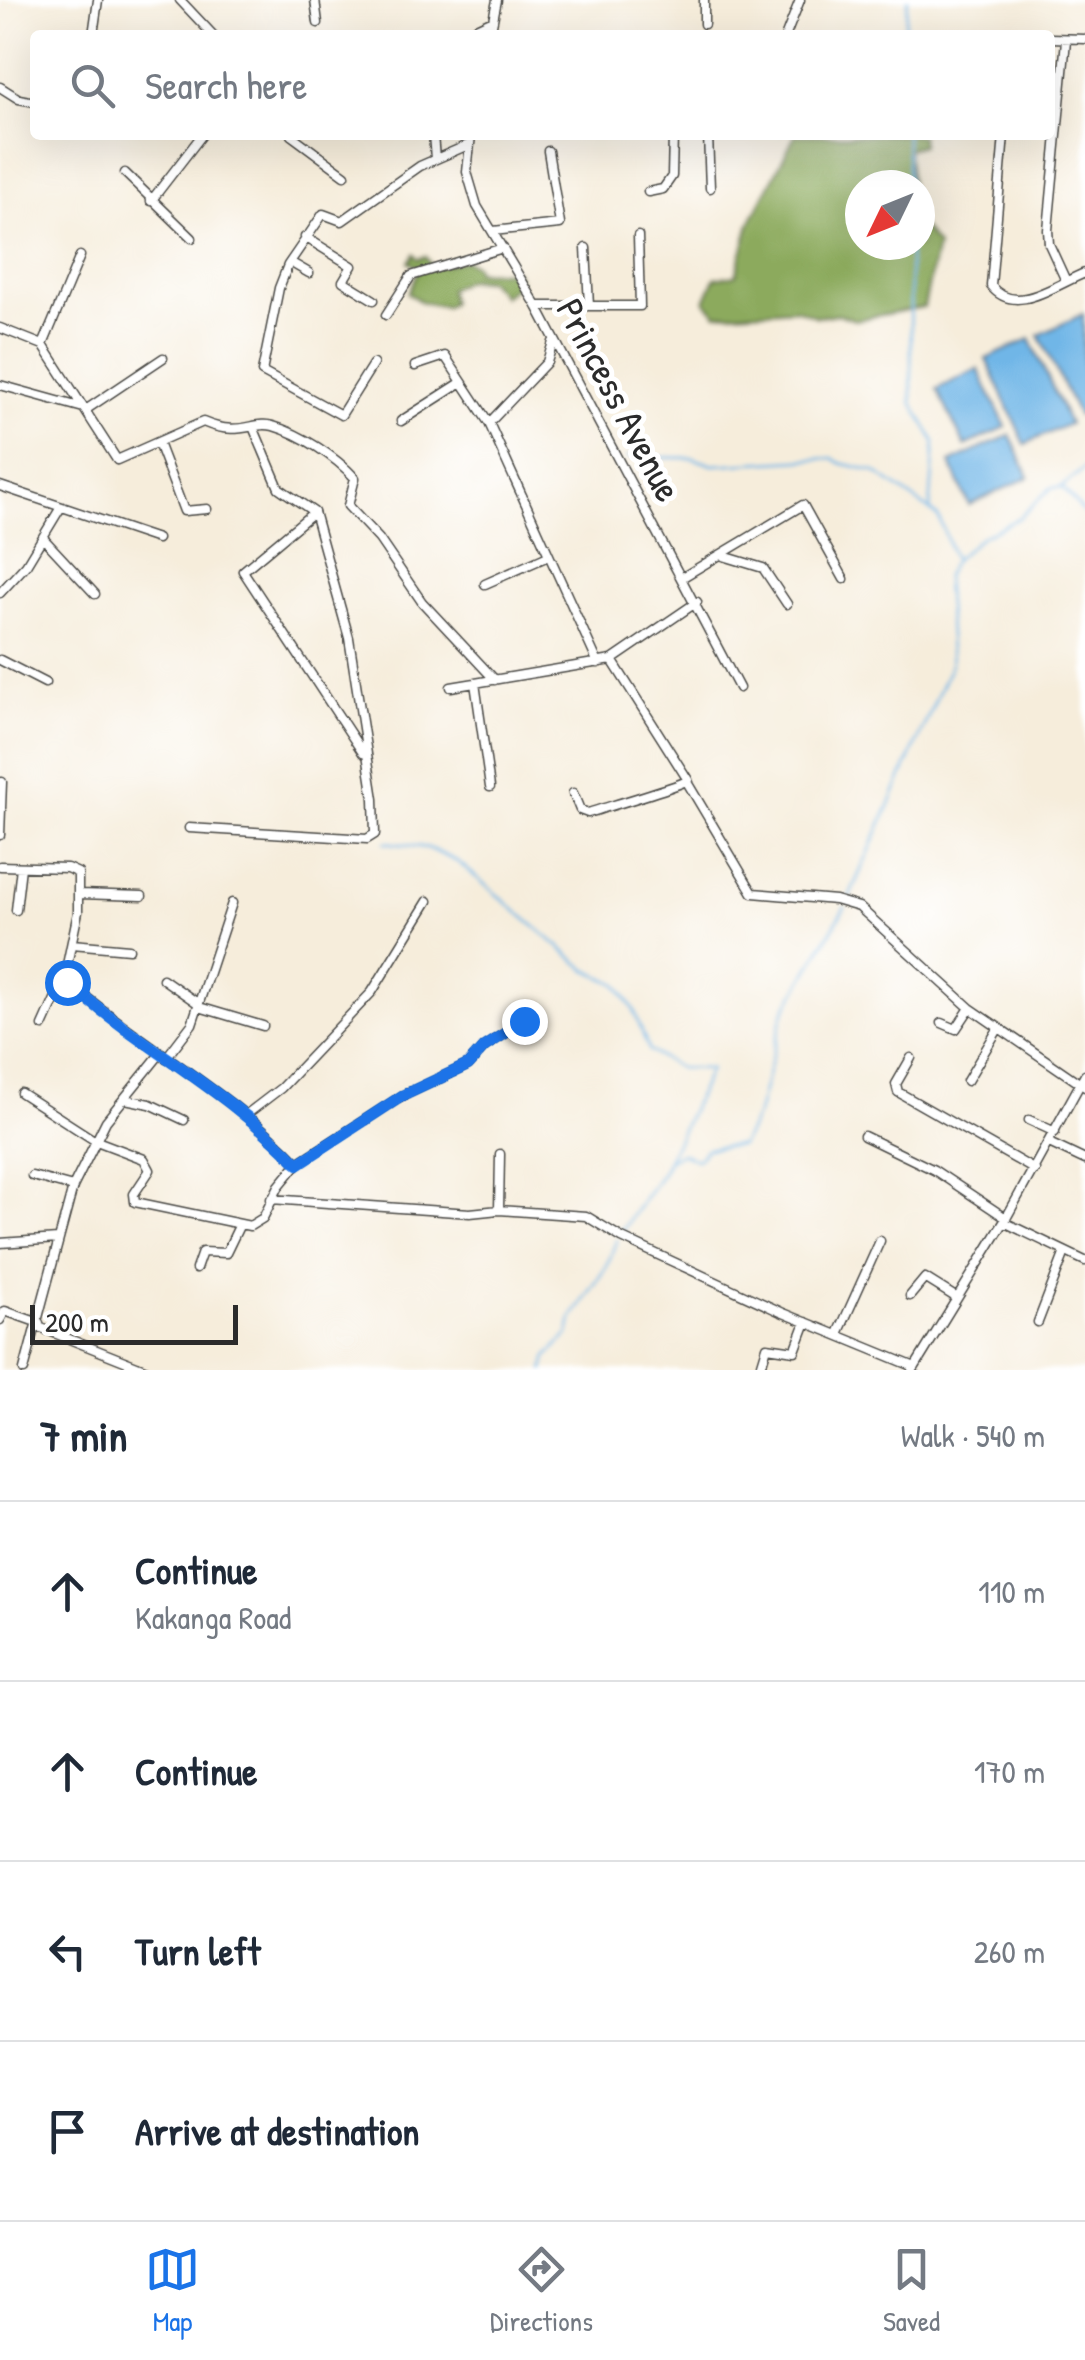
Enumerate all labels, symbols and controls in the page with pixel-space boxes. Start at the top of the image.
search box [30,30,1055,140]
icon: search [65,58,120,113]
text: Search here [145,59,307,111]
north arrow [845,170,935,260]
street label: Princess Avenue [545,289,695,510]
route start [45,960,91,1006]
route end [502,999,548,1045]
scale bar [30,1300,238,1344]
text: 200 m [45,1303,109,1341]
text: 7 min [40,1407,127,1464]
text: Walk · 540 m [901,1414,1045,1457]
text: Continue [135,1544,257,1596]
icon: ahead [40,1564,95,1619]
text: 110 m [978,1570,1045,1613]
text: Kakanga Road [135,1596,291,1639]
icon: ahead [40,1744,95,1799]
text: Continue [135,1745,257,1797]
text: 170 m [974,1750,1045,1793]
icon: left [40,1924,95,1979]
text: Turn left [135,1925,260,1977]
text: 260 m [974,1930,1045,1973]
icon: arrive [40,2104,95,2159]
text: Arrive at destination [135,2105,419,2157]
tab: Map [145,2242,200,2340]
tab: Directions [490,2242,593,2340]
tab: Saved [883,2242,940,2340]

